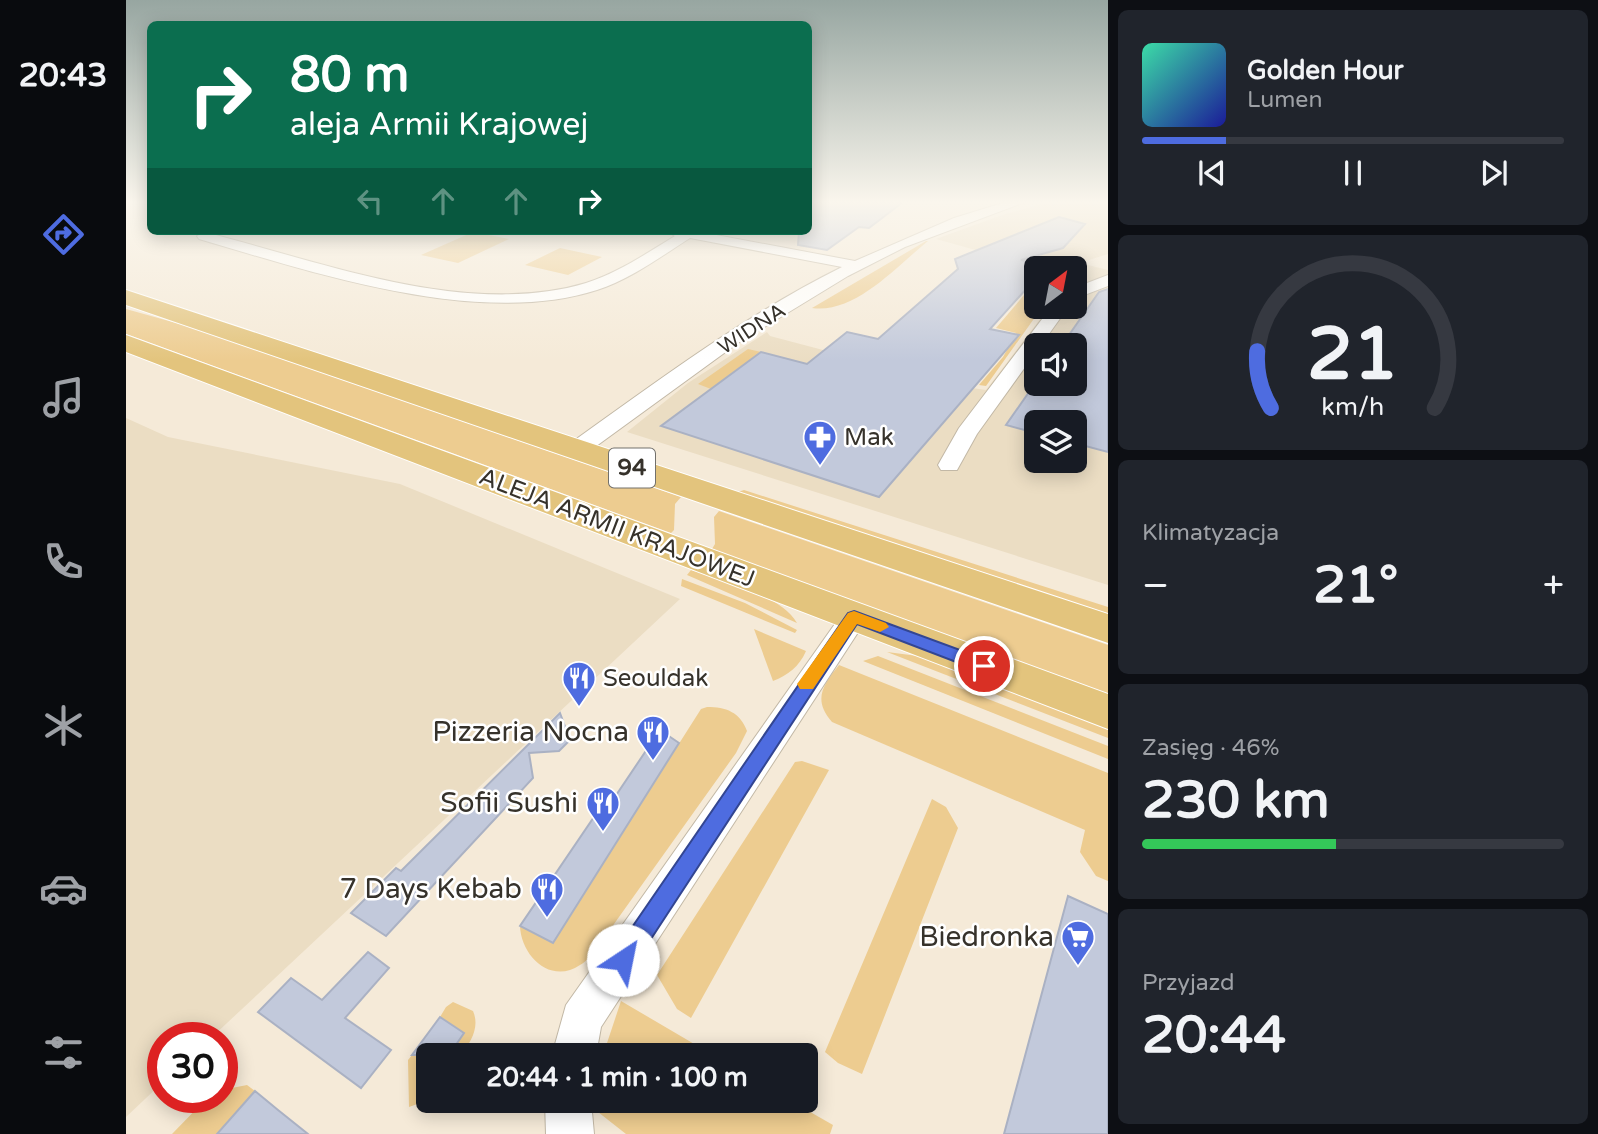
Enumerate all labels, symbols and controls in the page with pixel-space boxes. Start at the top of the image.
text: 80 m [290,46,409,105]
icon: right [175,49,266,140]
text: Golden Hour [1247,55,1404,86]
text: 20:43 [19,57,107,95]
text: Lumen [1247,86,1322,114]
text: aleja Armii Krajowej [290,106,588,144]
icon: previous [1193,154,1231,192]
icon: pause [1334,154,1372,192]
icon: next [1475,154,1513,192]
icon: left [351,182,389,220]
icon: ahead [424,182,462,220]
icon: ahead [497,182,535,220]
icon: right [570,182,608,220]
icon: directions [39,210,88,259]
north arrow [1024,256,1087,318]
map controls [1024,256,1087,473]
street label: WIDNA [714,298,790,360]
text: 21 [1307,312,1399,400]
button: sound [1024,333,1087,396]
icon: music [39,373,88,422]
text: km/h [1322,392,1384,422]
button: layers [1024,410,1087,473]
pharmacy icon: Mak [801,418,839,467]
place label: Mak [844,423,894,452]
road number: 94 [609,448,655,488]
street label: ALEJA ARMII KRAJOWEJ [475,462,759,594]
text: Klimatyzacja [1142,519,1279,547]
icon: phone [39,537,88,586]
text: 21° [1313,554,1398,617]
text: − [1142,563,1169,609]
text: + [1543,563,1564,609]
pin [954,636,1014,696]
icon: arrive [965,647,1003,685]
restaurant icon: Seouldak [560,659,598,708]
place label: Seouldak [603,664,708,693]
icon: climate [39,701,88,750]
restaurant icon: Pizzeria Nocna [634,713,672,762]
place label: Pizzeria Nocna [432,715,629,749]
text: Zasięg · 46% [1142,734,1279,762]
text: 230 km [1142,769,1330,832]
restaurant icon: Sofii Sushi [584,784,622,833]
place label: Sofii Sushi [440,786,578,820]
icon: car [39,864,88,913]
restaurant icon: 7 Days Kebab [528,870,566,919]
place label: 7 Days Kebab [339,872,522,906]
supermarket icon: Biedronka [1059,918,1097,967]
place label: Biedronka [919,920,1054,954]
position arrow [586,923,660,997]
text: Przyjazd [1142,969,1235,997]
text: 20:44 [1142,1004,1286,1067]
speed limit sign: 30 [147,1022,238,1113]
icon: filters [39,1028,88,1077]
text: 20:44 · 1 min · 100 m [486,1062,748,1093]

